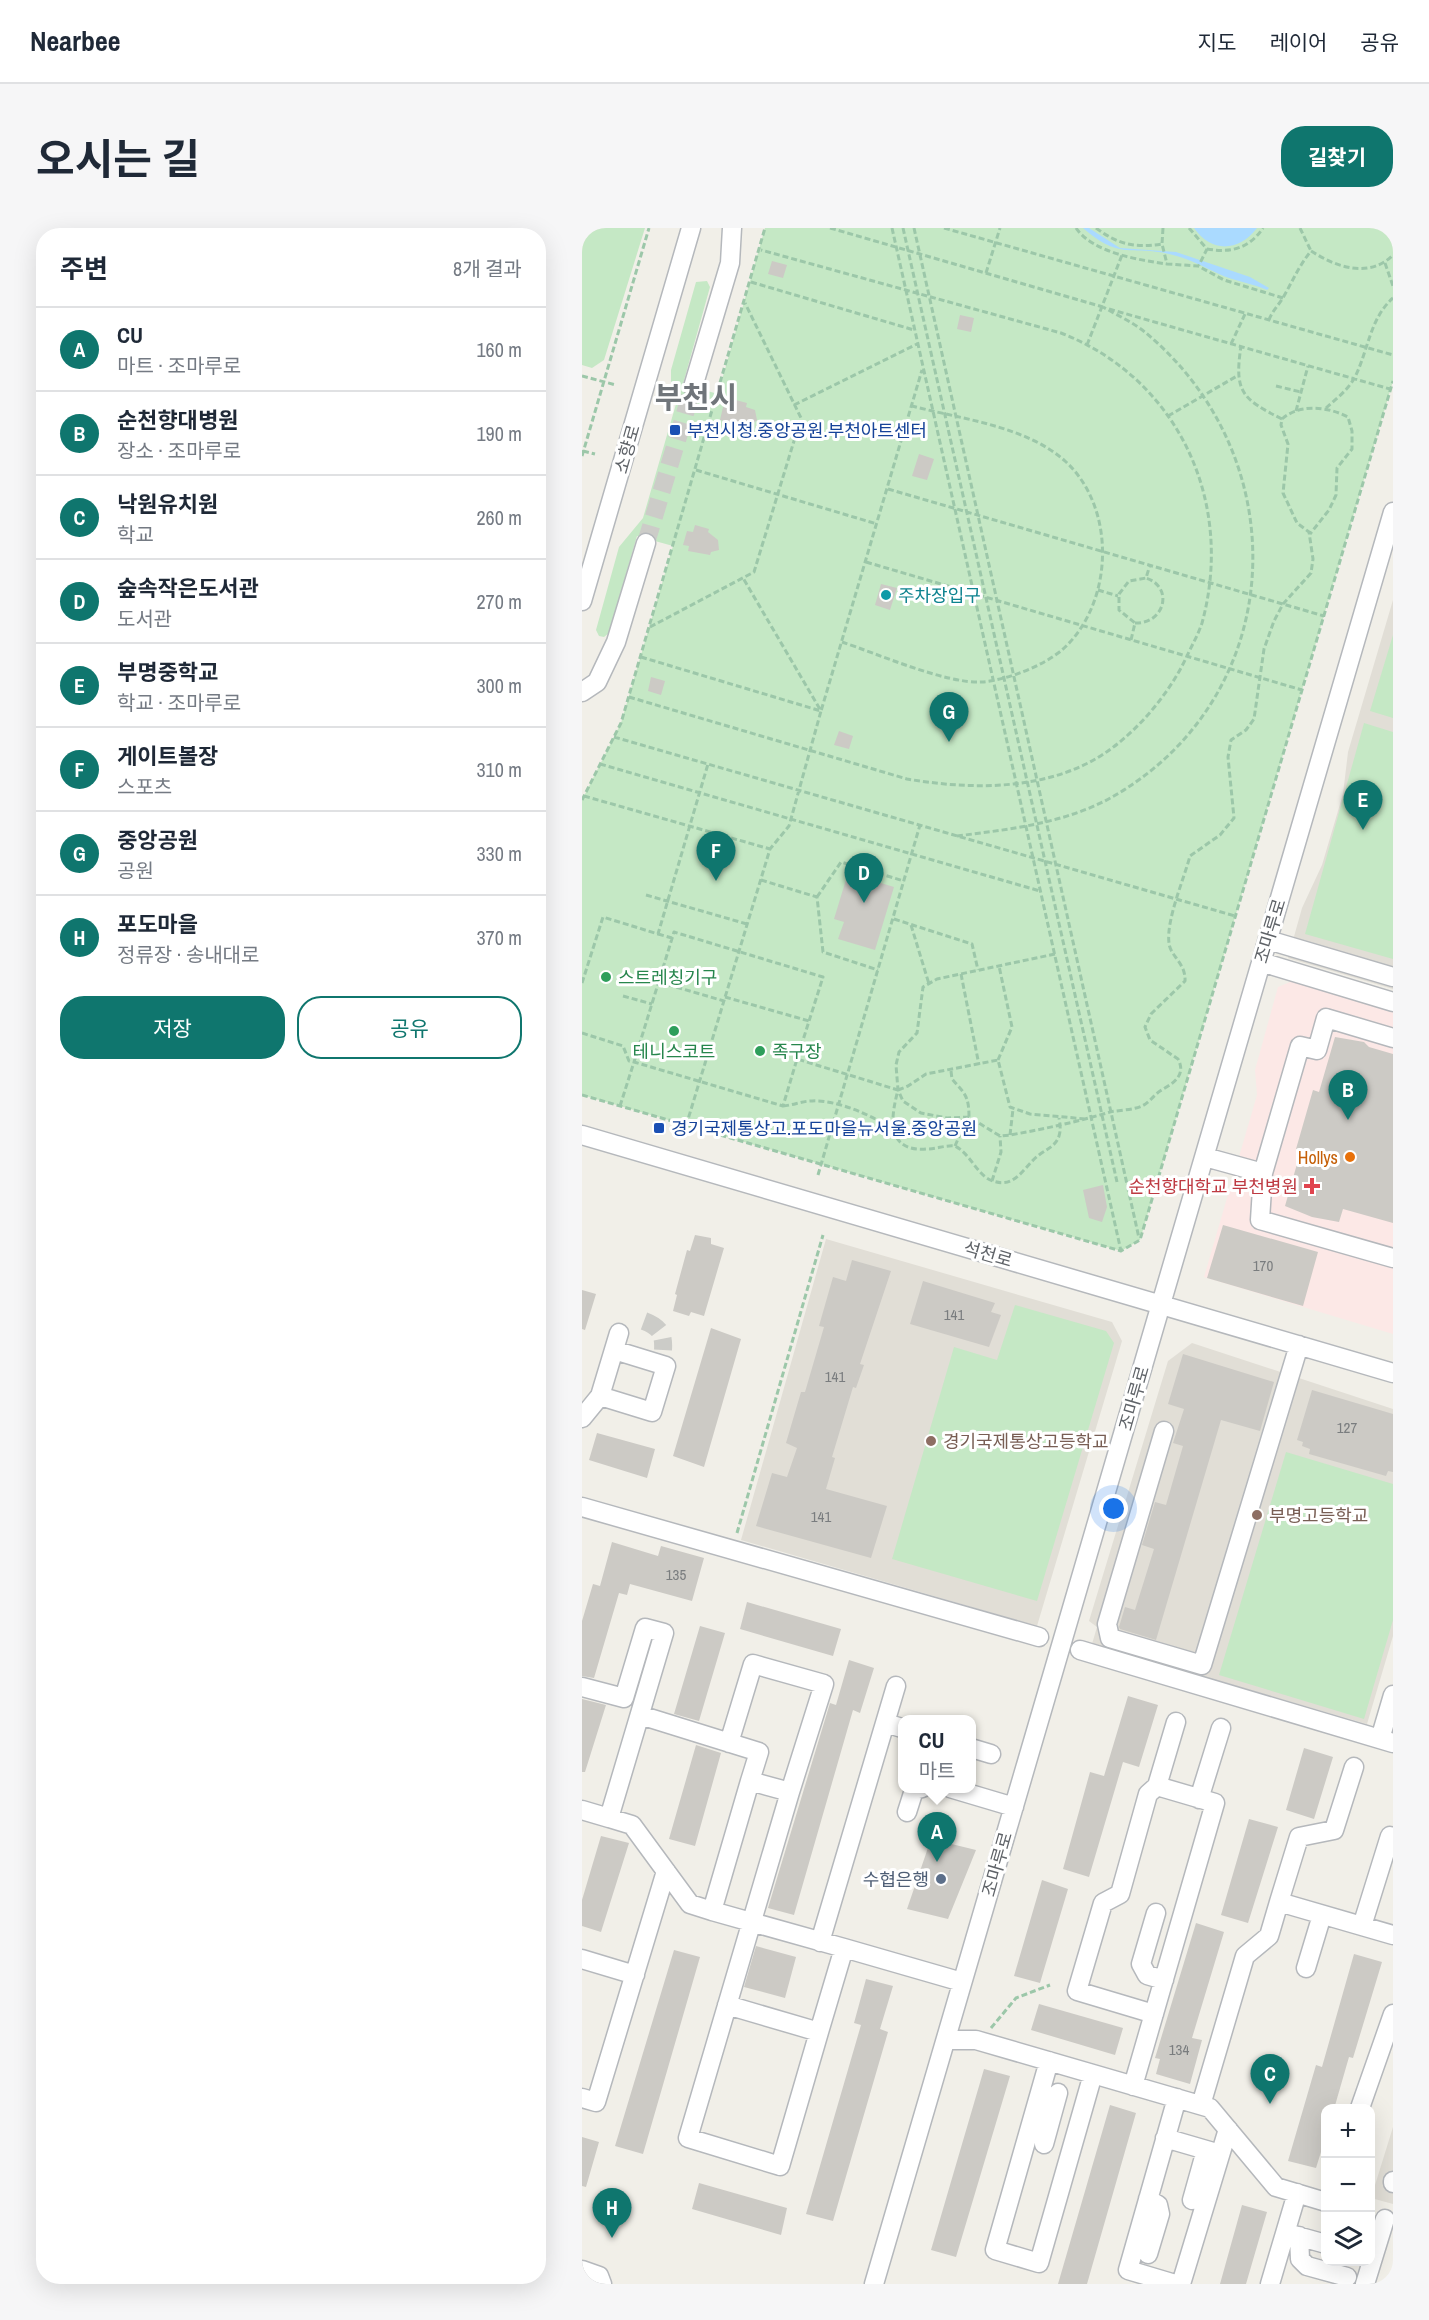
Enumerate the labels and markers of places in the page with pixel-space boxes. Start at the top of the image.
place label: 부천시청.중앙공원.부천아트센터 [687,418,927,443]
marker: 부천시청.중앙공원.부천아트센터 [668,423,682,437]
place label: 주차장입구 [898,583,981,608]
marker: 주차장입구 [879,588,893,602]
pin: G [930,692,968,742]
pin: E [1344,780,1382,830]
pin: F [696,832,736,881]
pin: D [844,854,884,903]
place label: 스트레칭기구 [618,965,717,990]
marker: 스트레칭기구 [599,970,613,984]
marker: 테니스코트 [667,1024,681,1038]
place label: 테니스코트 [633,1039,715,1064]
place label: 족구장 [772,1039,822,1064]
marker: 족구장 [753,1044,767,1058]
pin: B [1328,1070,1368,1120]
place label: 경기국제통상고.포도마을뉴서울.중앙공원 [671,1116,977,1141]
marker: 경기국제통상고.포도마을뉴서울.중앙공원 [652,1121,666,1135]
place label: Hollys [1298,1145,1338,1170]
marker: Hollys [1343,1150,1357,1164]
place label: 순천향대학교 부천병원 [1128,1174,1298,1199]
marker: 순천향대학교 부천병원 [1303,1177,1321,1195]
place label: 경기국제통상고등학교 [943,1429,1109,1454]
marker: 경기국제통상고등학교 [924,1434,938,1448]
place label: 부명고등학교 [1269,1503,1368,1528]
marker: 부명고등학교 [1250,1508,1264,1522]
pin: A [918,1812,956,1862]
place label: 수협은행 [863,1867,929,1892]
marker: 수협은행 [934,1872,948,1886]
pin: C [1250,2054,1290,2104]
pin: H [592,2188,632,2238]

